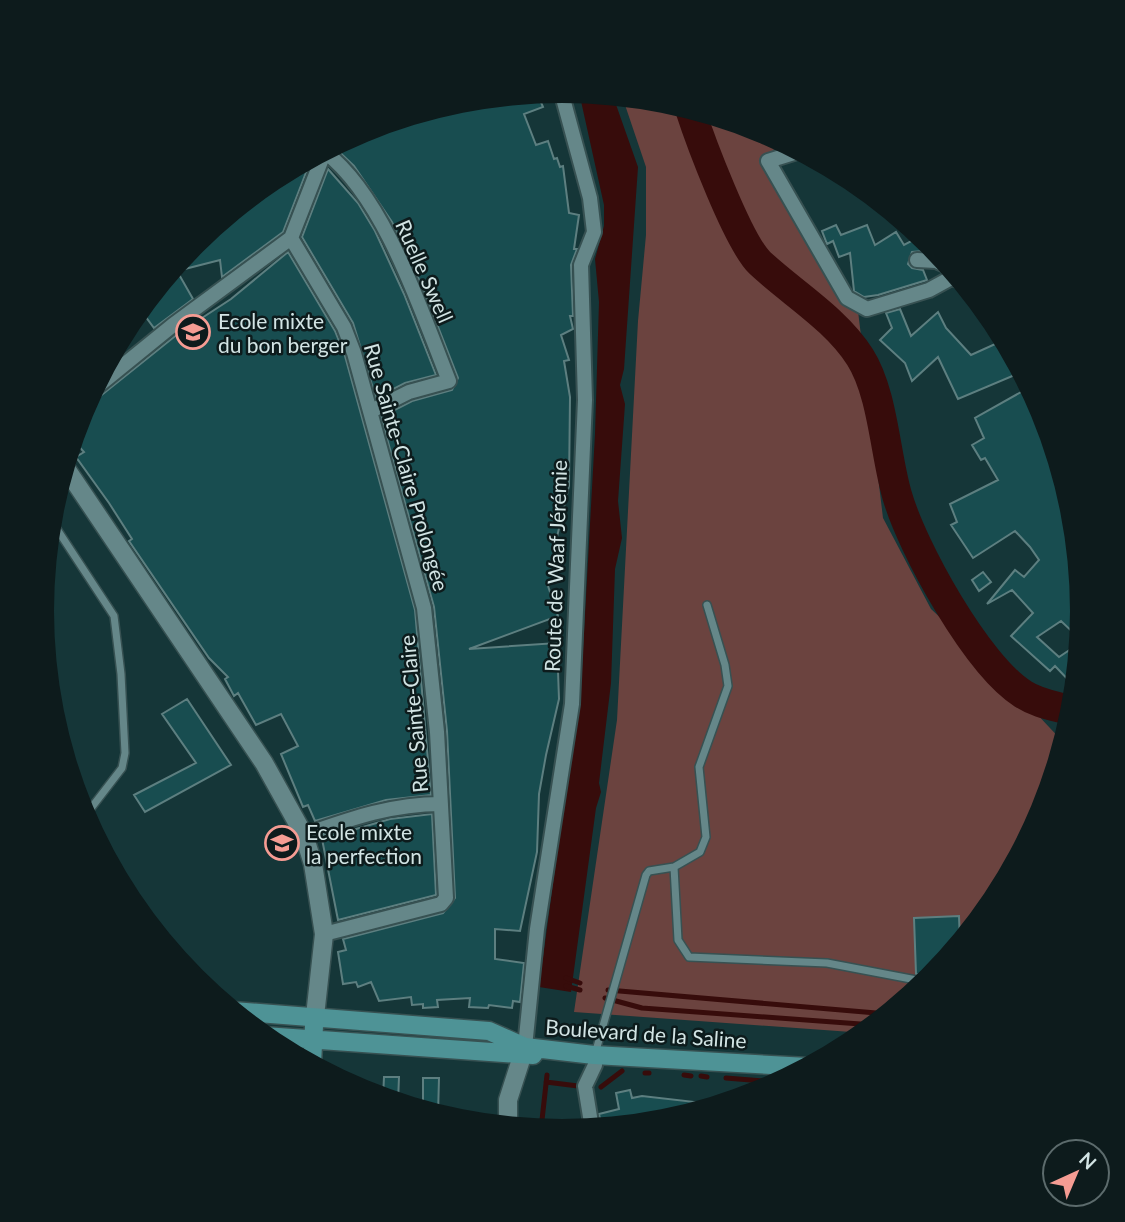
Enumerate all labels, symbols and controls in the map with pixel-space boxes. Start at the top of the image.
street label: Ruelle Swell [391,216,459,326]
place label: Ecole mixte du bon berger [218,308,348,357]
school or university icon: Ecole mixte du bon berger [174,313,212,351]
street label: Rue Sainte-Claire Prolongée [360,340,454,594]
street label: Route de Waaf Jérémie [539,459,571,673]
street label: Rue Sainte-Claire [394,634,432,794]
place label: Ecole mixte la perfection [306,819,422,868]
school or university icon: Ecole mixte la perfection [263,824,301,862]
street label: Boulevard de la Saline [544,1013,748,1053]
north arrow [1041,1138,1111,1208]
text: N [1075,1147,1101,1174]

